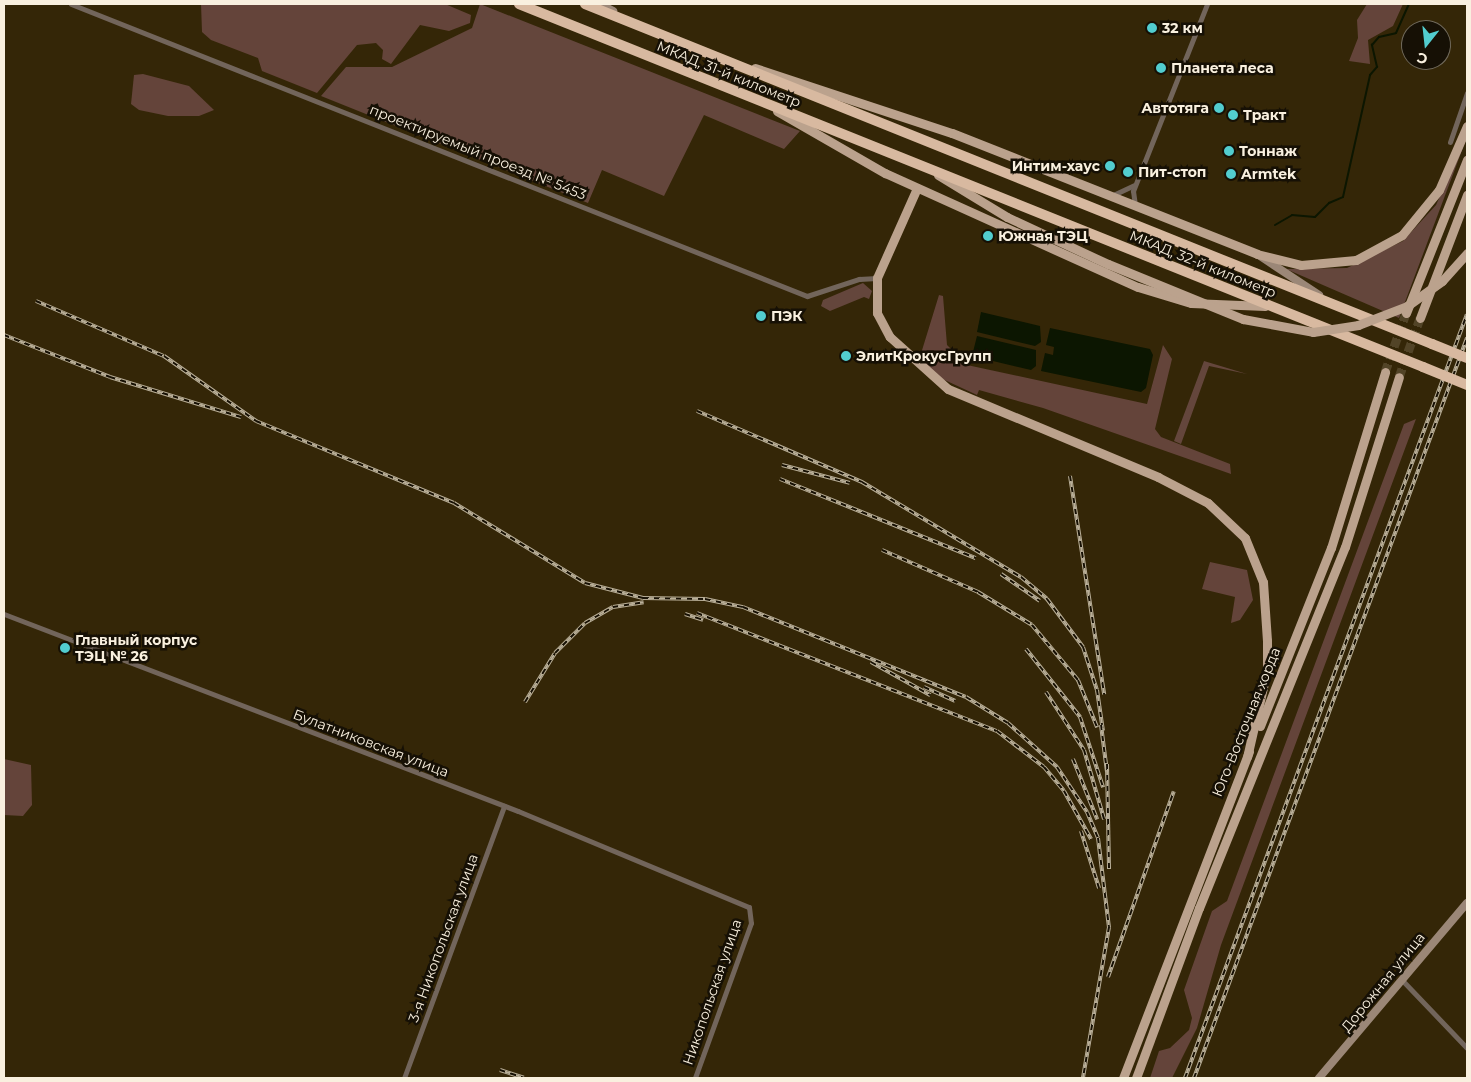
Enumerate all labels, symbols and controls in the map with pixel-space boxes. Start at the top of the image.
place label: 32 км [1162,20,1203,36]
north arrow [1401,20,1451,70]
marker: 32 км [1146,22,1158,34]
street label: МКАД, 31-й километр [655,37,803,111]
text: С [1415,48,1430,69]
place label: Планета леса [1171,60,1274,76]
marker: Планета леса [1155,62,1167,74]
place label: Автотяга [1141,100,1209,116]
street label: проектируемый проезд № 5453 [367,101,589,203]
marker: Автотяга [1213,102,1225,114]
place label: Тракт [1243,107,1286,123]
marker: Тракт [1227,109,1239,121]
place label: Тоннаж [1239,143,1297,159]
marker: Тоннаж [1223,145,1235,157]
place label: Интим-хаус [1012,158,1100,174]
marker: Интим-хаус [1104,160,1116,172]
place label: Пит-стоп [1138,164,1206,180]
marker: Пит-стоп [1122,166,1134,178]
place label: Armtek [1241,166,1296,182]
marker: Armtek [1225,168,1237,180]
street label: МКАД, 32-й километр [1127,227,1279,301]
place label: Южная ТЭЦ [998,228,1088,244]
marker: Южная ТЭЦ [982,230,994,242]
place label: ПЭК [771,308,803,324]
marker: ПЭК [755,310,767,322]
place label: ЭлитКрокусГрупп [856,348,992,364]
marker: ЭлитКрокусГрупп [840,350,852,362]
place label: Главный корпус ТЭЦ № 26 [75,632,197,664]
marker: Главный корпус ТЭЦ № 26 [59,642,71,654]
street label: Юго-Восточная хорда [1208,645,1284,799]
street label: Булатниковская улица [291,706,451,780]
street label: 3-я Никопольская улица [405,852,481,1024]
street label: Никопольская улица [679,917,745,1067]
street label: Дорожная улица [1338,929,1428,1035]

